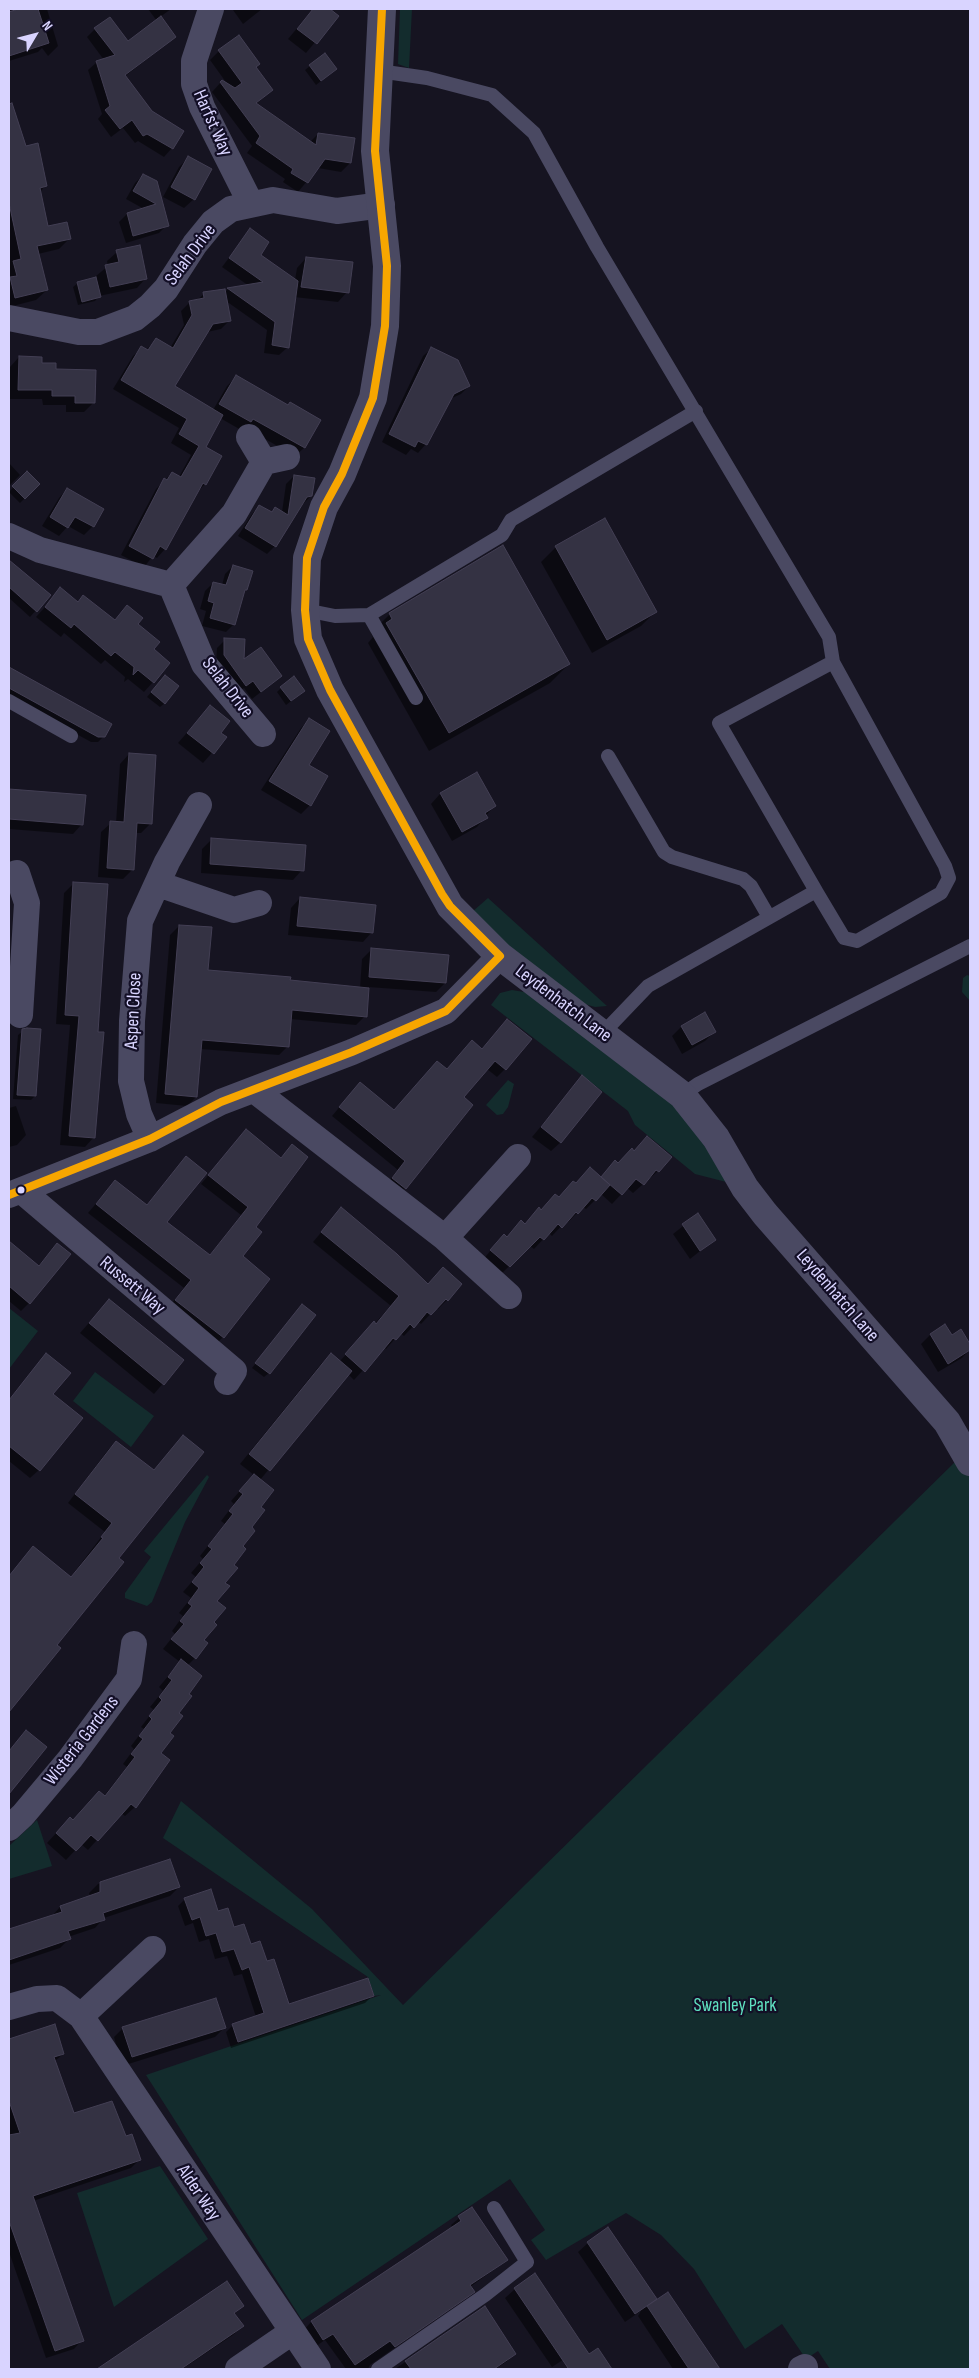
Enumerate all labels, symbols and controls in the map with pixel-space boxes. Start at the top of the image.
north arrow [10,10,60,60]
text: N [38,18,56,34]
street label: Harfst Way [187,86,237,160]
street label: Selah Drive [161,220,221,290]
street label: Selah Drive [196,653,258,723]
street label: Leydenhatch Lane [510,960,616,1048]
street label: Aspen Close [121,972,147,1050]
unlabelled marker [16,1185,26,1195]
street label: Leydenhatch Lane [791,1245,883,1347]
street label: Russett Way [95,1252,169,1320]
street label: Wisteria Gardens [40,1692,124,1790]
park label: Swanley Park [693,1995,777,2017]
street label: Alder Way [171,2161,225,2225]

